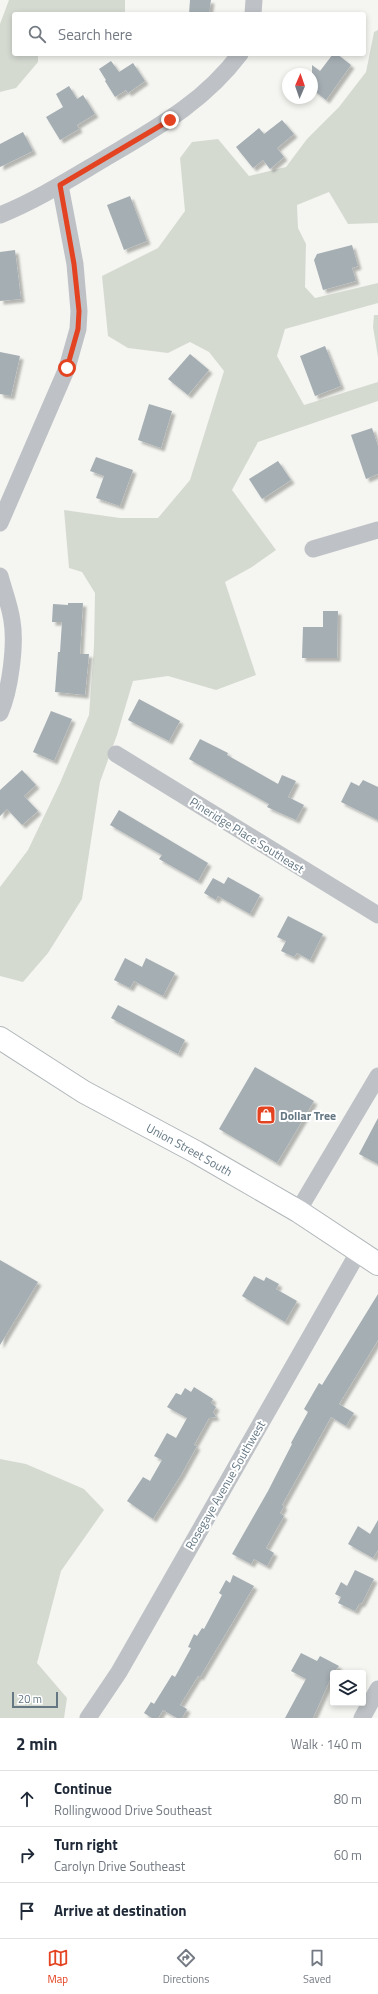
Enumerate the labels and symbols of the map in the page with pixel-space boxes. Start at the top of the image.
north arrow [282,68,318,104]
route end [161,111,179,129]
route start [58,359,76,377]
street label: Pineridge Place Southeast [186,792,309,878]
shop icon: Dollar Tree [255,1104,277,1126]
place label: Dollar Tree [280,1106,336,1125]
street label: Union Street South [143,1118,236,1181]
street label: Rosegaye Avenue Southwest [180,1416,270,1553]
scale bar [12,1690,58,1709]

